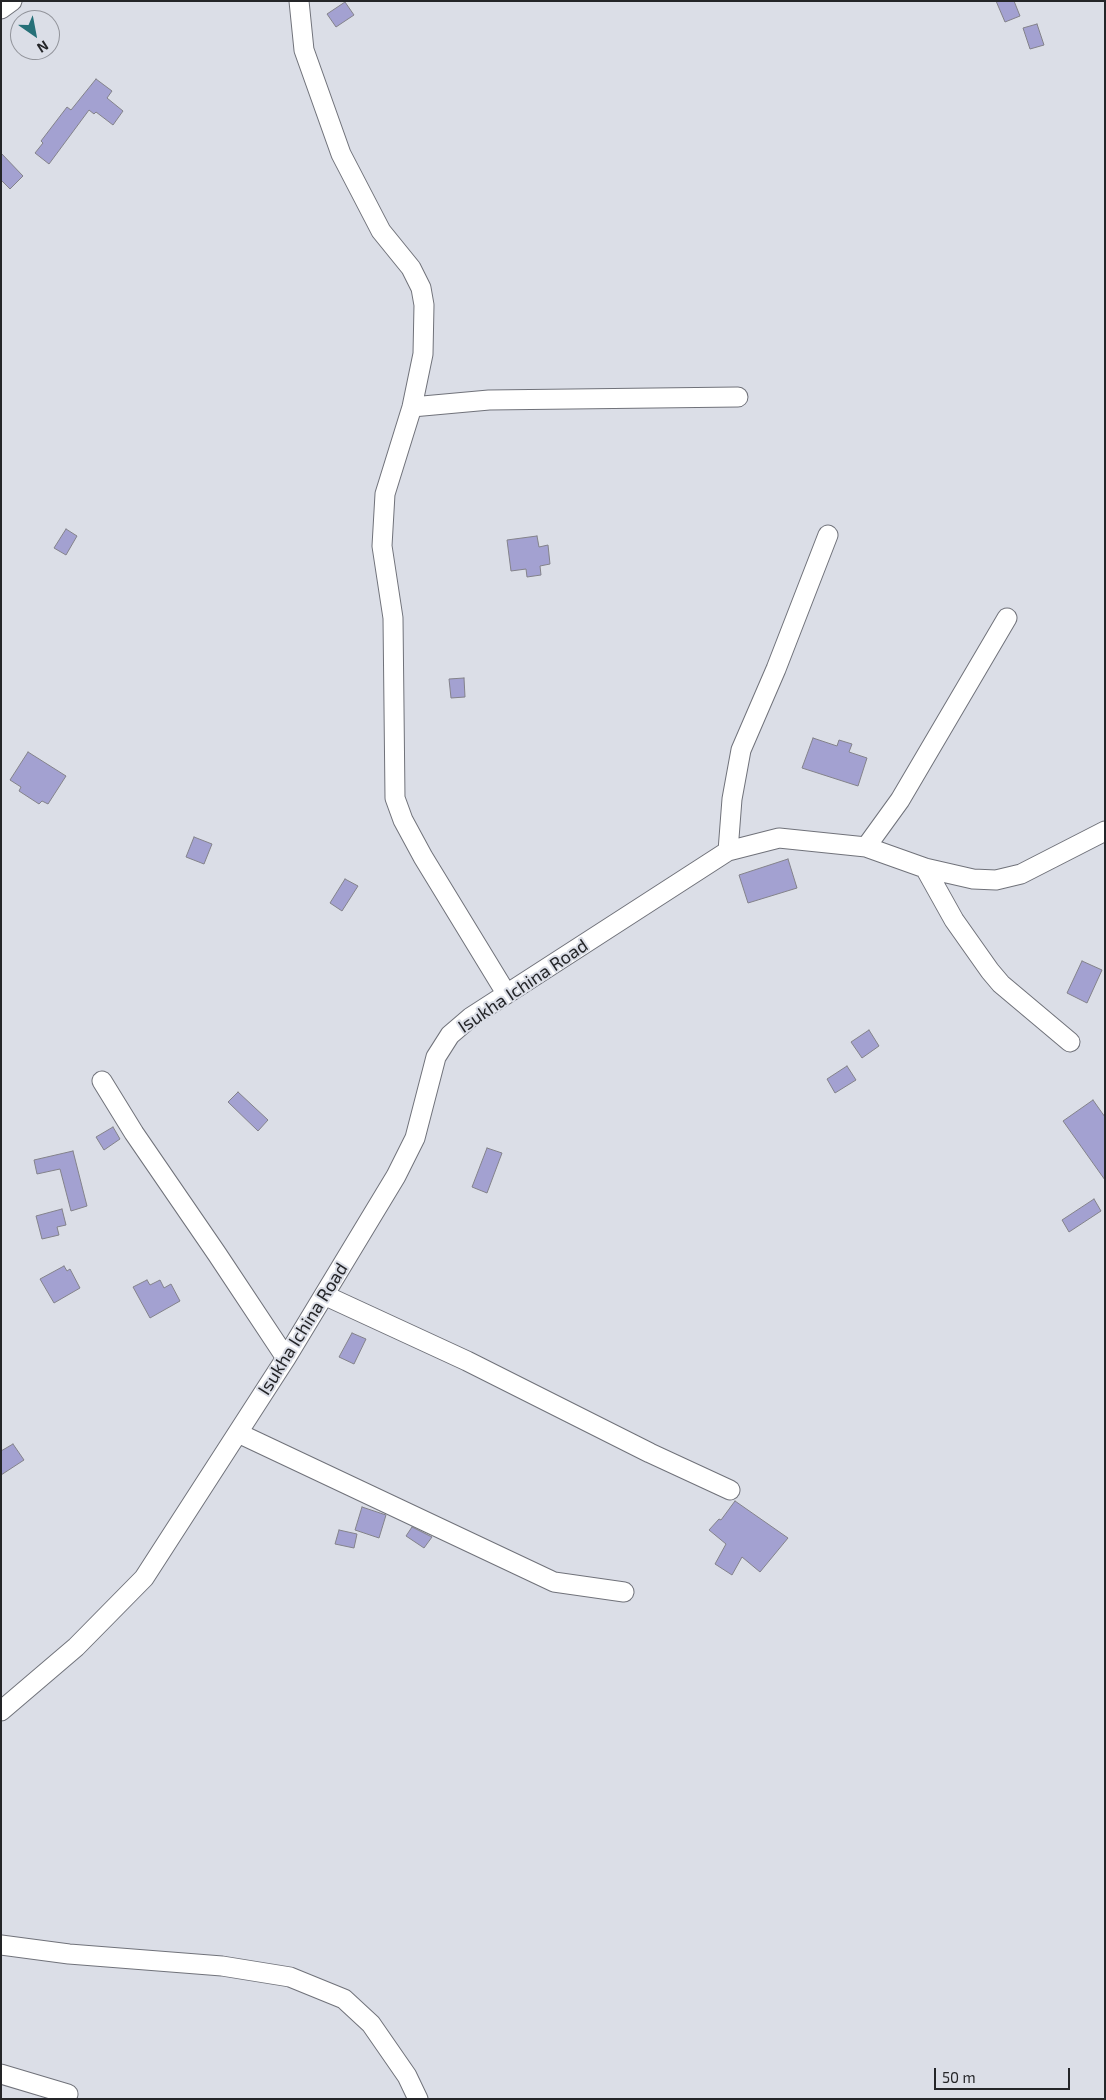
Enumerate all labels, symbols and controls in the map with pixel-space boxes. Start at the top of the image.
north arrow [10,10,60,60]
text: N [34,37,52,57]
street label: Isukha Ichina Road [454,935,592,1037]
street label: Isukha Ichina Road [254,1259,352,1399]
scale bar [936,2058,1072,2090]
text: 50 m [942,2068,976,2086]

